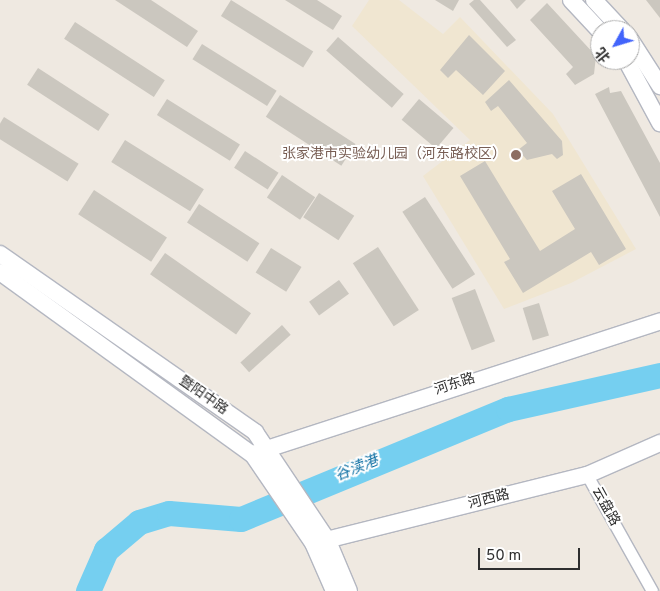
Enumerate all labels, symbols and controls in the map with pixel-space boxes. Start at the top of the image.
north arrow [590,20,640,70]
text: 北 [593,43,615,65]
place label: 张家港市实验幼儿园（河东路校区） [282,147,506,163]
marker: 张家港市实验幼儿园（河东路校区） [510,149,522,161]
street label: 河东路 [432,371,478,399]
street label: 暨阳中路 [175,373,231,419]
water label: 谷渎港 [333,452,381,486]
street label: 云盘路 [587,485,623,529]
street label: 河西路 [467,487,511,513]
scale bar [480,538,582,570]
text: 50 m [486,547,521,566]

